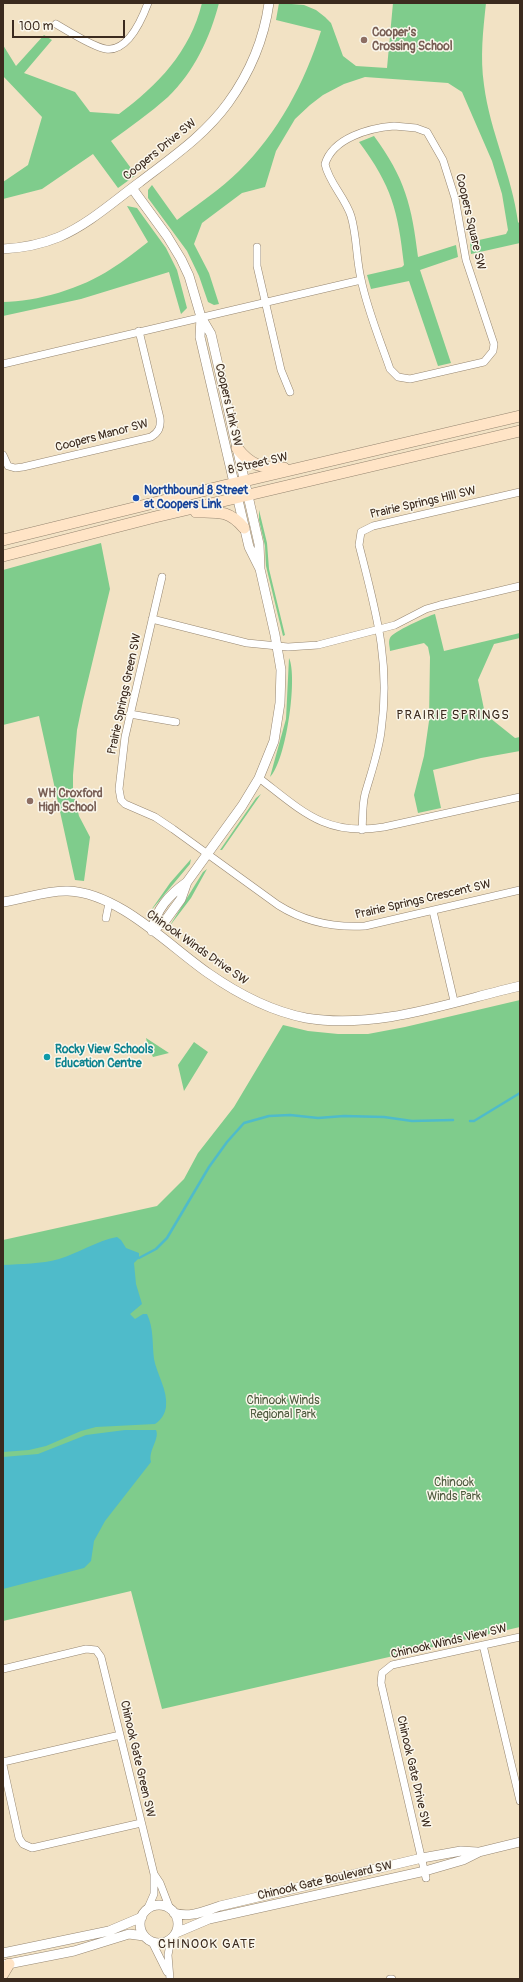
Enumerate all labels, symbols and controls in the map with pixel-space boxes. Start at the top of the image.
scale bar [14,12,127,38]
text: 100 m [19,19,53,34]
place label: Cooper's Crossing School [372,26,453,54]
marker: Cooper's Crossing School [359,35,369,45]
street label: Coopers Drive SW [121,116,199,184]
street label: Coopers Square SW [452,172,488,272]
street label: Coopers Link SW [211,362,245,448]
street label: Coopers Manor SW [54,417,150,455]
street label: 8 Street SW [227,450,289,478]
place label: Northbound 8 Street at Coopers Link [144,484,248,512]
street label: Prairie Springs Hill SW [369,484,477,522]
marker: Northbound 8 Street at Coopers Link [131,493,141,503]
street label: Prairie Springs Green SW [105,632,145,756]
district label: PRAIRIE SPRINGS [396,708,510,724]
place label: WH Croxford High School [38,787,103,815]
marker: WH Croxford High School [25,796,35,806]
street label: Prairie Springs Crescent SW [354,877,492,923]
street label: Chinook Winds Drive SW [143,907,251,989]
place label: Rocky View Schools Education Centre [55,1043,153,1071]
marker: Rocky View Schools Education Centre [42,1052,52,1062]
park label: Chinook Winds Regional Park [247,1394,319,1422]
park label: Chinook Winds Park [427,1476,481,1504]
street label: Chinook Winds View SW [390,1622,508,1662]
street label: Chinook Gate Green SW [117,1699,157,1819]
street label: Chinook Gate Drive SW [393,1715,433,1829]
street label: Chinook Gate Boulevard SW [256,1858,394,1904]
district label: CHINOOK GATE [158,1937,256,1953]

